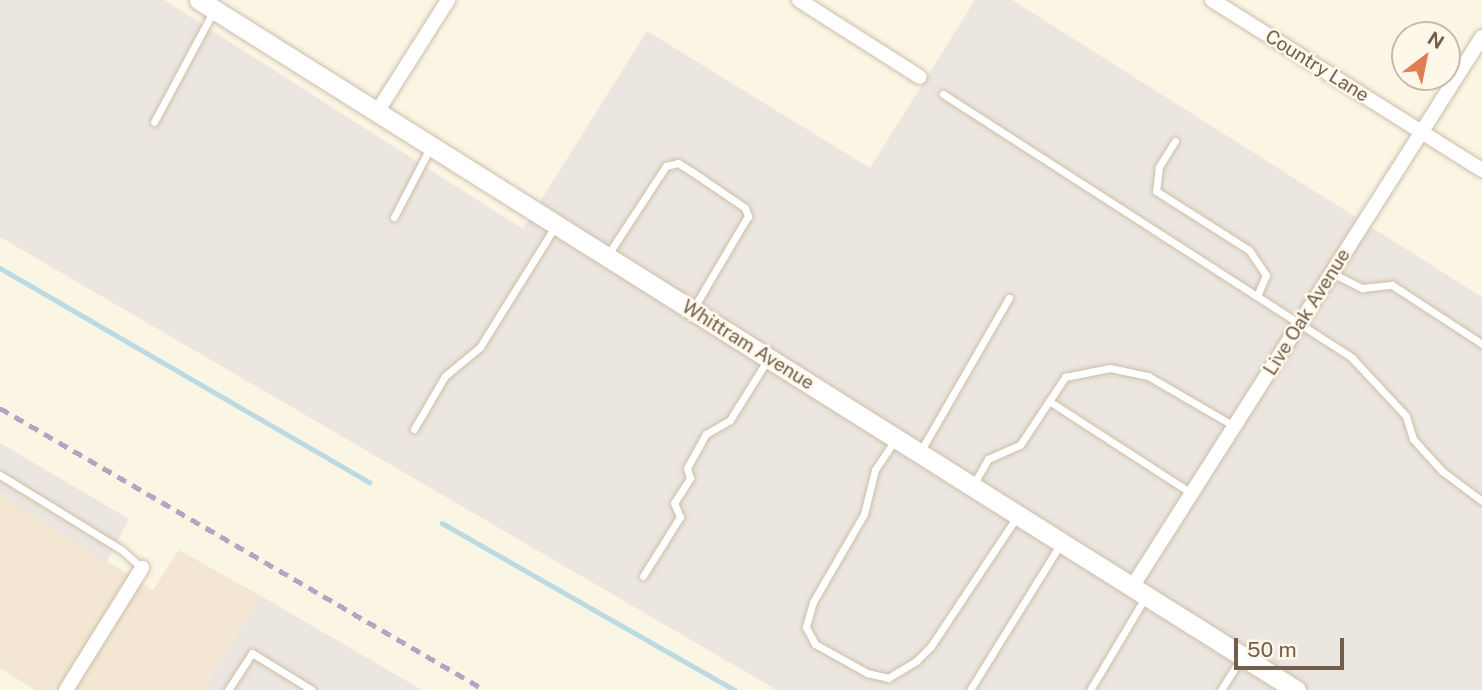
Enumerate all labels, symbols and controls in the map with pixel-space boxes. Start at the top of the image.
north arrow [1391,21,1461,91]
street label: Country Lane [1261,25,1373,107]
text: N [1424,27,1448,53]
street label: Live Oak Avenue [1259,244,1355,380]
street label: Whittram Avenue [678,295,818,395]
scale bar [1237,624,1347,668]
text: 50 m [1247,637,1297,662]

